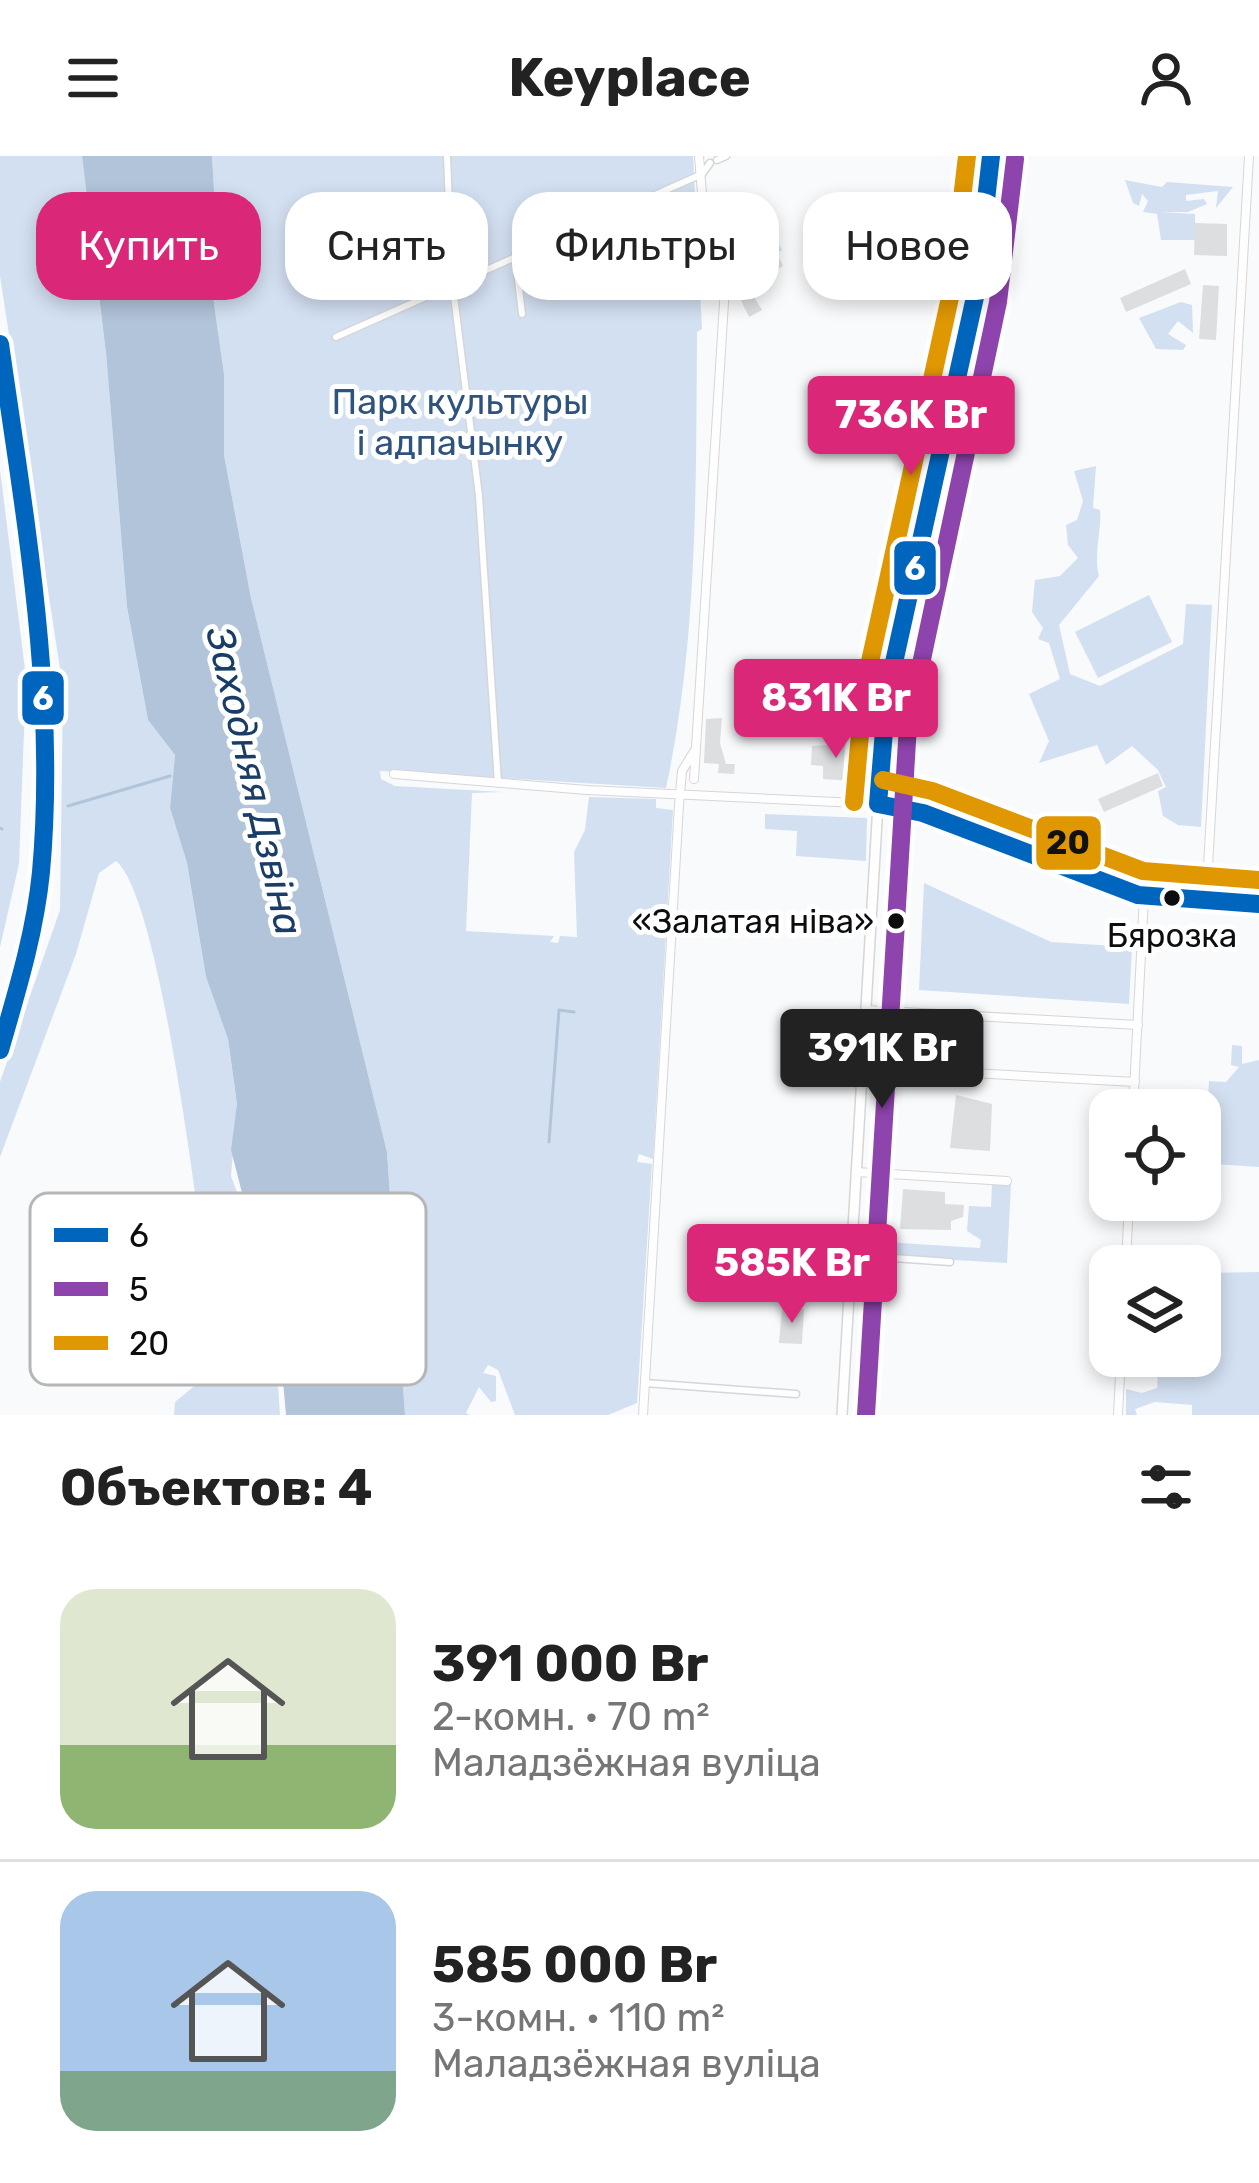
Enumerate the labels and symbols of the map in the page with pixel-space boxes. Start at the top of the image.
pin: 736K Br [800,376,1022,478]
park label: Парк культуры і адпачынку [331,380,589,464]
line badge: 6 [892,539,938,597]
text: 6 [904,549,926,588]
water label: Заходняя Дзвіна [196,621,312,940]
pin: 831K Br [725,659,947,761]
line badge: 6 [20,669,66,727]
text: 6 [32,679,54,718]
line badge: 20 [1034,814,1103,872]
text: 20 [1046,823,1090,862]
marker: Бярозка [1161,887,1183,909]
place label: «Залатая ніва» [632,902,874,941]
marker: «Залатая ніва» [885,910,907,932]
place label: Бярозка [1107,916,1237,955]
pin: 391K Br [771,1009,993,1111]
legend [30,1193,426,1385]
text: 6 [129,1216,149,1255]
pin: 585K Br [681,1224,903,1326]
text: 5 [129,1270,149,1309]
text: 20 [129,1324,169,1363]

